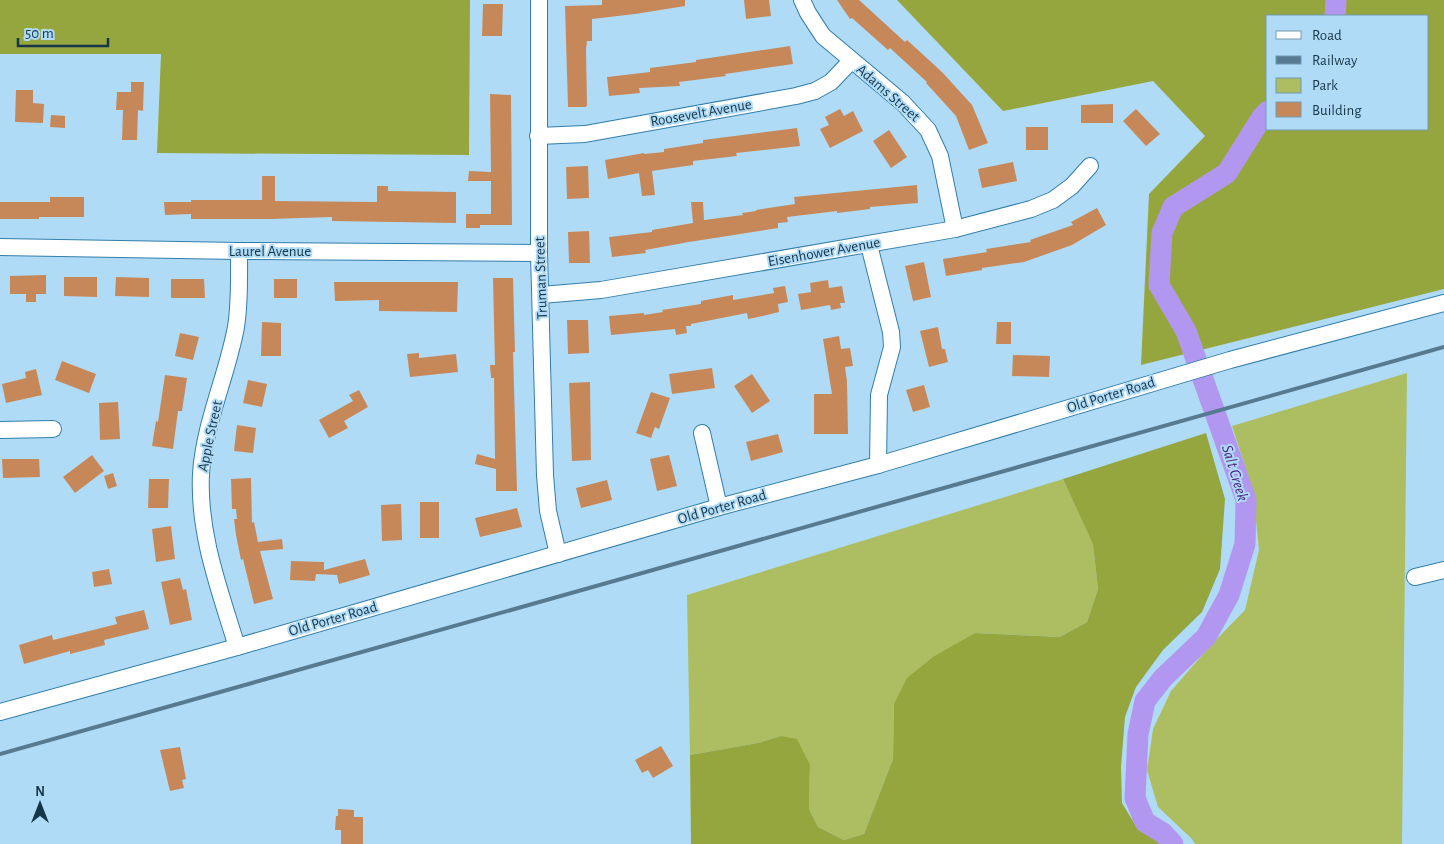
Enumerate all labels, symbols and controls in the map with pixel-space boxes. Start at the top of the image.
scale bar [18,15,108,47]
legend [1266,15,1429,130]
text: 50 m [25,26,54,41]
text: Road [1312,28,1342,43]
text: Railway [1312,53,1358,68]
street label: Adams Street [854,62,923,124]
text: Park [1312,78,1338,93]
street label: Roosevelt Avenue [649,97,753,129]
text: Building [1312,103,1362,118]
street label: Eisenhower Avenue [767,235,881,269]
street label: Truman Street [532,236,550,320]
street label: Laurel Avenue [229,244,311,259]
street label: Old Porter Road [1065,374,1157,416]
street label: Apple Street [195,399,225,473]
water label: Salt Creek [1219,443,1251,503]
street label: Old Porter Road [676,487,768,527]
street label: Old Porter Road [287,599,379,639]
north arrow [15,779,65,829]
text: N [35,785,45,799]

